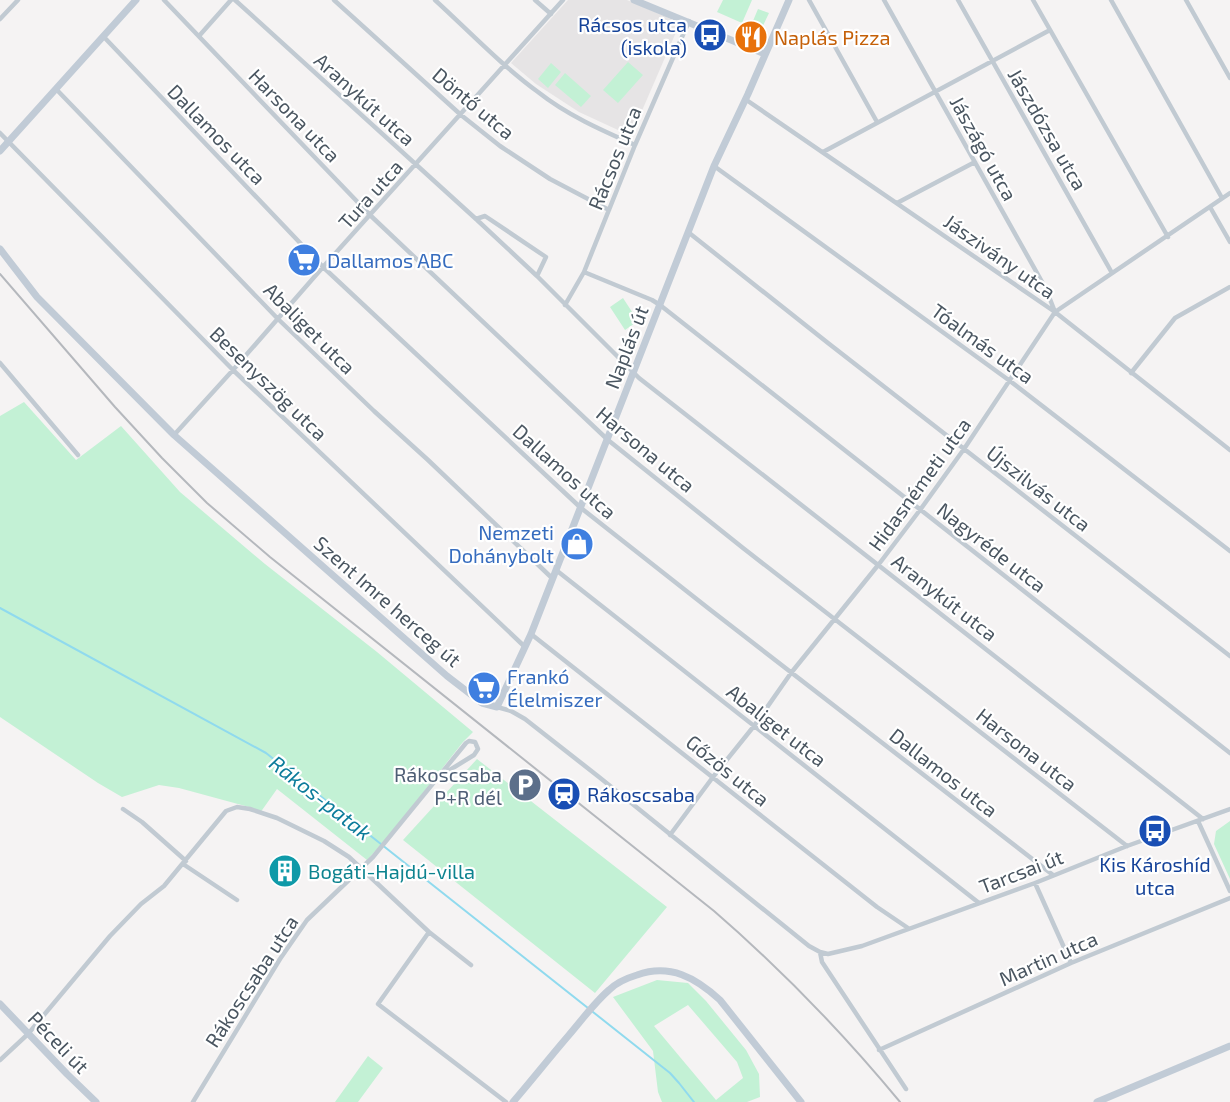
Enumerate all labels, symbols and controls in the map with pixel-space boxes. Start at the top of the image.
place label: Rácsos utca (iskola) [578,12,687,59]
bus stop icon: Rácsos utca (iskola) [692,17,728,53]
restaurant icon: Naplás Pizza [733,19,769,55]
place label: Naplás Pizza [774,25,890,49]
street label: Aranykút utca [310,48,420,150]
street label: Döntő utca [428,62,520,144]
street label: Harsona utca [244,63,346,167]
street label: Jászdózsa utca [1003,64,1093,194]
street label: Dallamos utca [163,79,271,189]
street label: Jászágó utca [945,92,1023,204]
street label: Rácsos utca [582,103,646,213]
street label: Tura utca [333,155,407,233]
street label: Jászivány utca [940,209,1060,303]
supermarket icon: Dallamos ABC [286,242,322,278]
place label: Dallamos ABC [327,248,453,272]
street label: Abaliget utca [259,277,361,379]
street label: Tóalmás utca [927,298,1039,388]
street label: Naplás út [599,302,653,392]
street label: Besenyszög utca [206,321,332,445]
street label: Harsona utca [592,401,700,497]
street label: Hidasnémeti utca [863,413,975,555]
street label: Dallamos utca [509,418,621,524]
street label: Újszilvás utca [982,440,1096,536]
street label: Nagyréde utca [933,497,1051,597]
place label: Nemzeti Dohánybolt [448,520,554,567]
shop icon: Nemzeti Dohánybolt [559,526,595,562]
street label: Szent Imre herceg út [310,531,467,672]
street label: Aranykút utca [888,548,1002,646]
place label: Frankó Élelmiszer [507,664,602,711]
supermarket icon: Frankó Élelmiszer [466,670,502,706]
street label: Abaliget utca [723,679,831,771]
street label: Harsona utca [972,702,1082,796]
street label: Dallamos utca [885,722,1003,822]
street label: Gőzös utca [682,729,774,811]
water label: Rákos-patak [265,749,377,845]
place label: Rákoscsaba P+R dél [394,762,502,809]
parking icon: Rákoscsaba P+R dél [507,767,543,803]
station icon: Rákoscsaba [546,776,582,812]
place label: Rákoscsaba [587,782,695,806]
bus stop icon: Kis Károshíd utca [1137,813,1173,849]
street label: Tarcsai út [976,844,1067,898]
place label: Kis Károshíd utca [1099,852,1211,899]
building icon: Bogáti-Hajdú-villa [267,853,303,889]
place label: Bogáti-Hajdú-villa [308,859,475,883]
street label: Rákoscsaba utca [199,911,303,1051]
street label: Martin utca [995,926,1101,990]
street label: Péceli út [24,1006,95,1078]

